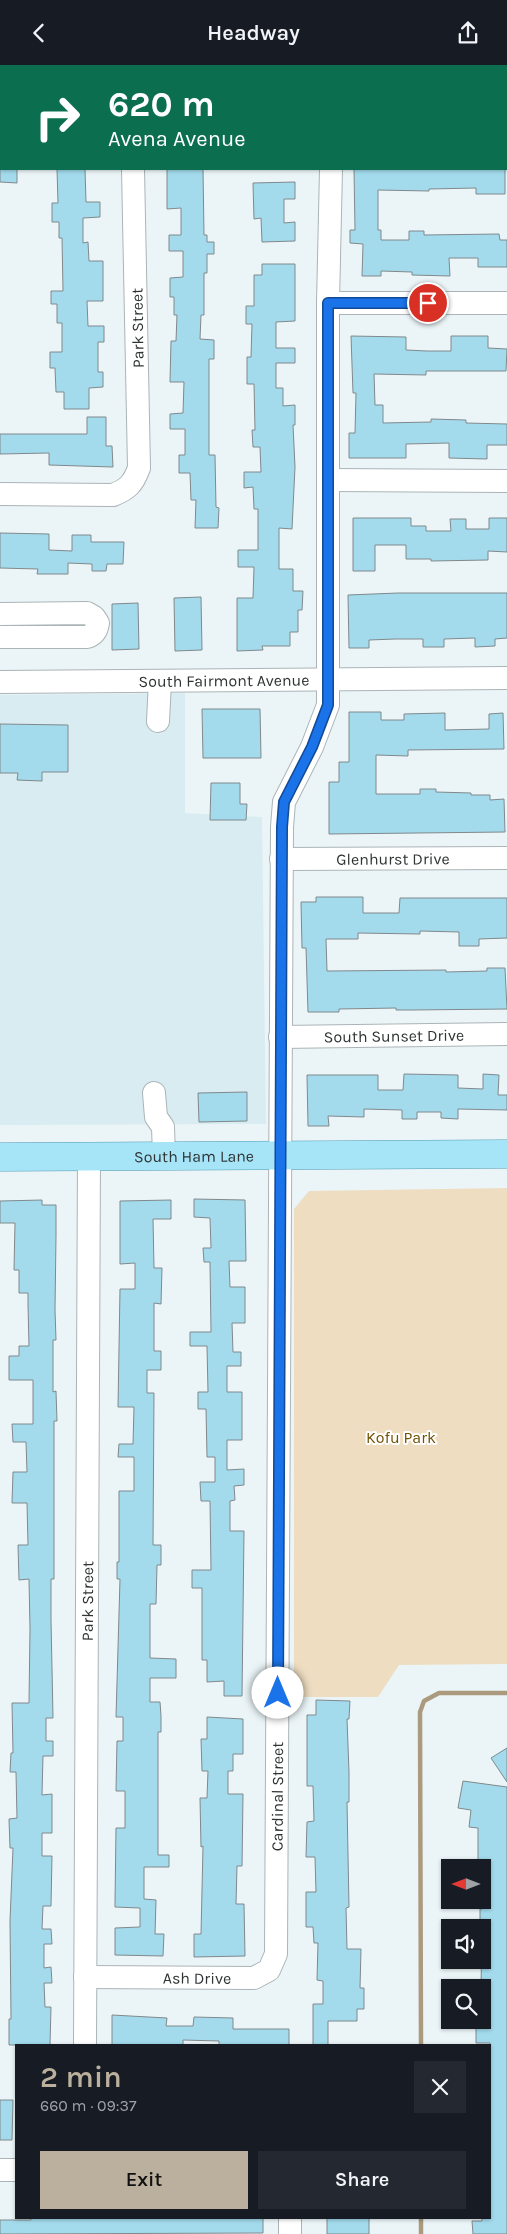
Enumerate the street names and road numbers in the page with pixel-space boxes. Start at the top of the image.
street label: Park Street [127,288,148,368]
street label: South Fairmont Avenue [138,671,310,691]
street label: Glenhurst Drive [336,849,450,869]
street label: South Sunset Drive [324,1026,464,1046]
street label: South Ham Lane [134,1146,254,1166]
street label: Park Street [78,1561,97,1641]
street label: Cardinal Street [268,1742,287,1851]
street label: Ash Drive [163,1968,231,1988]

